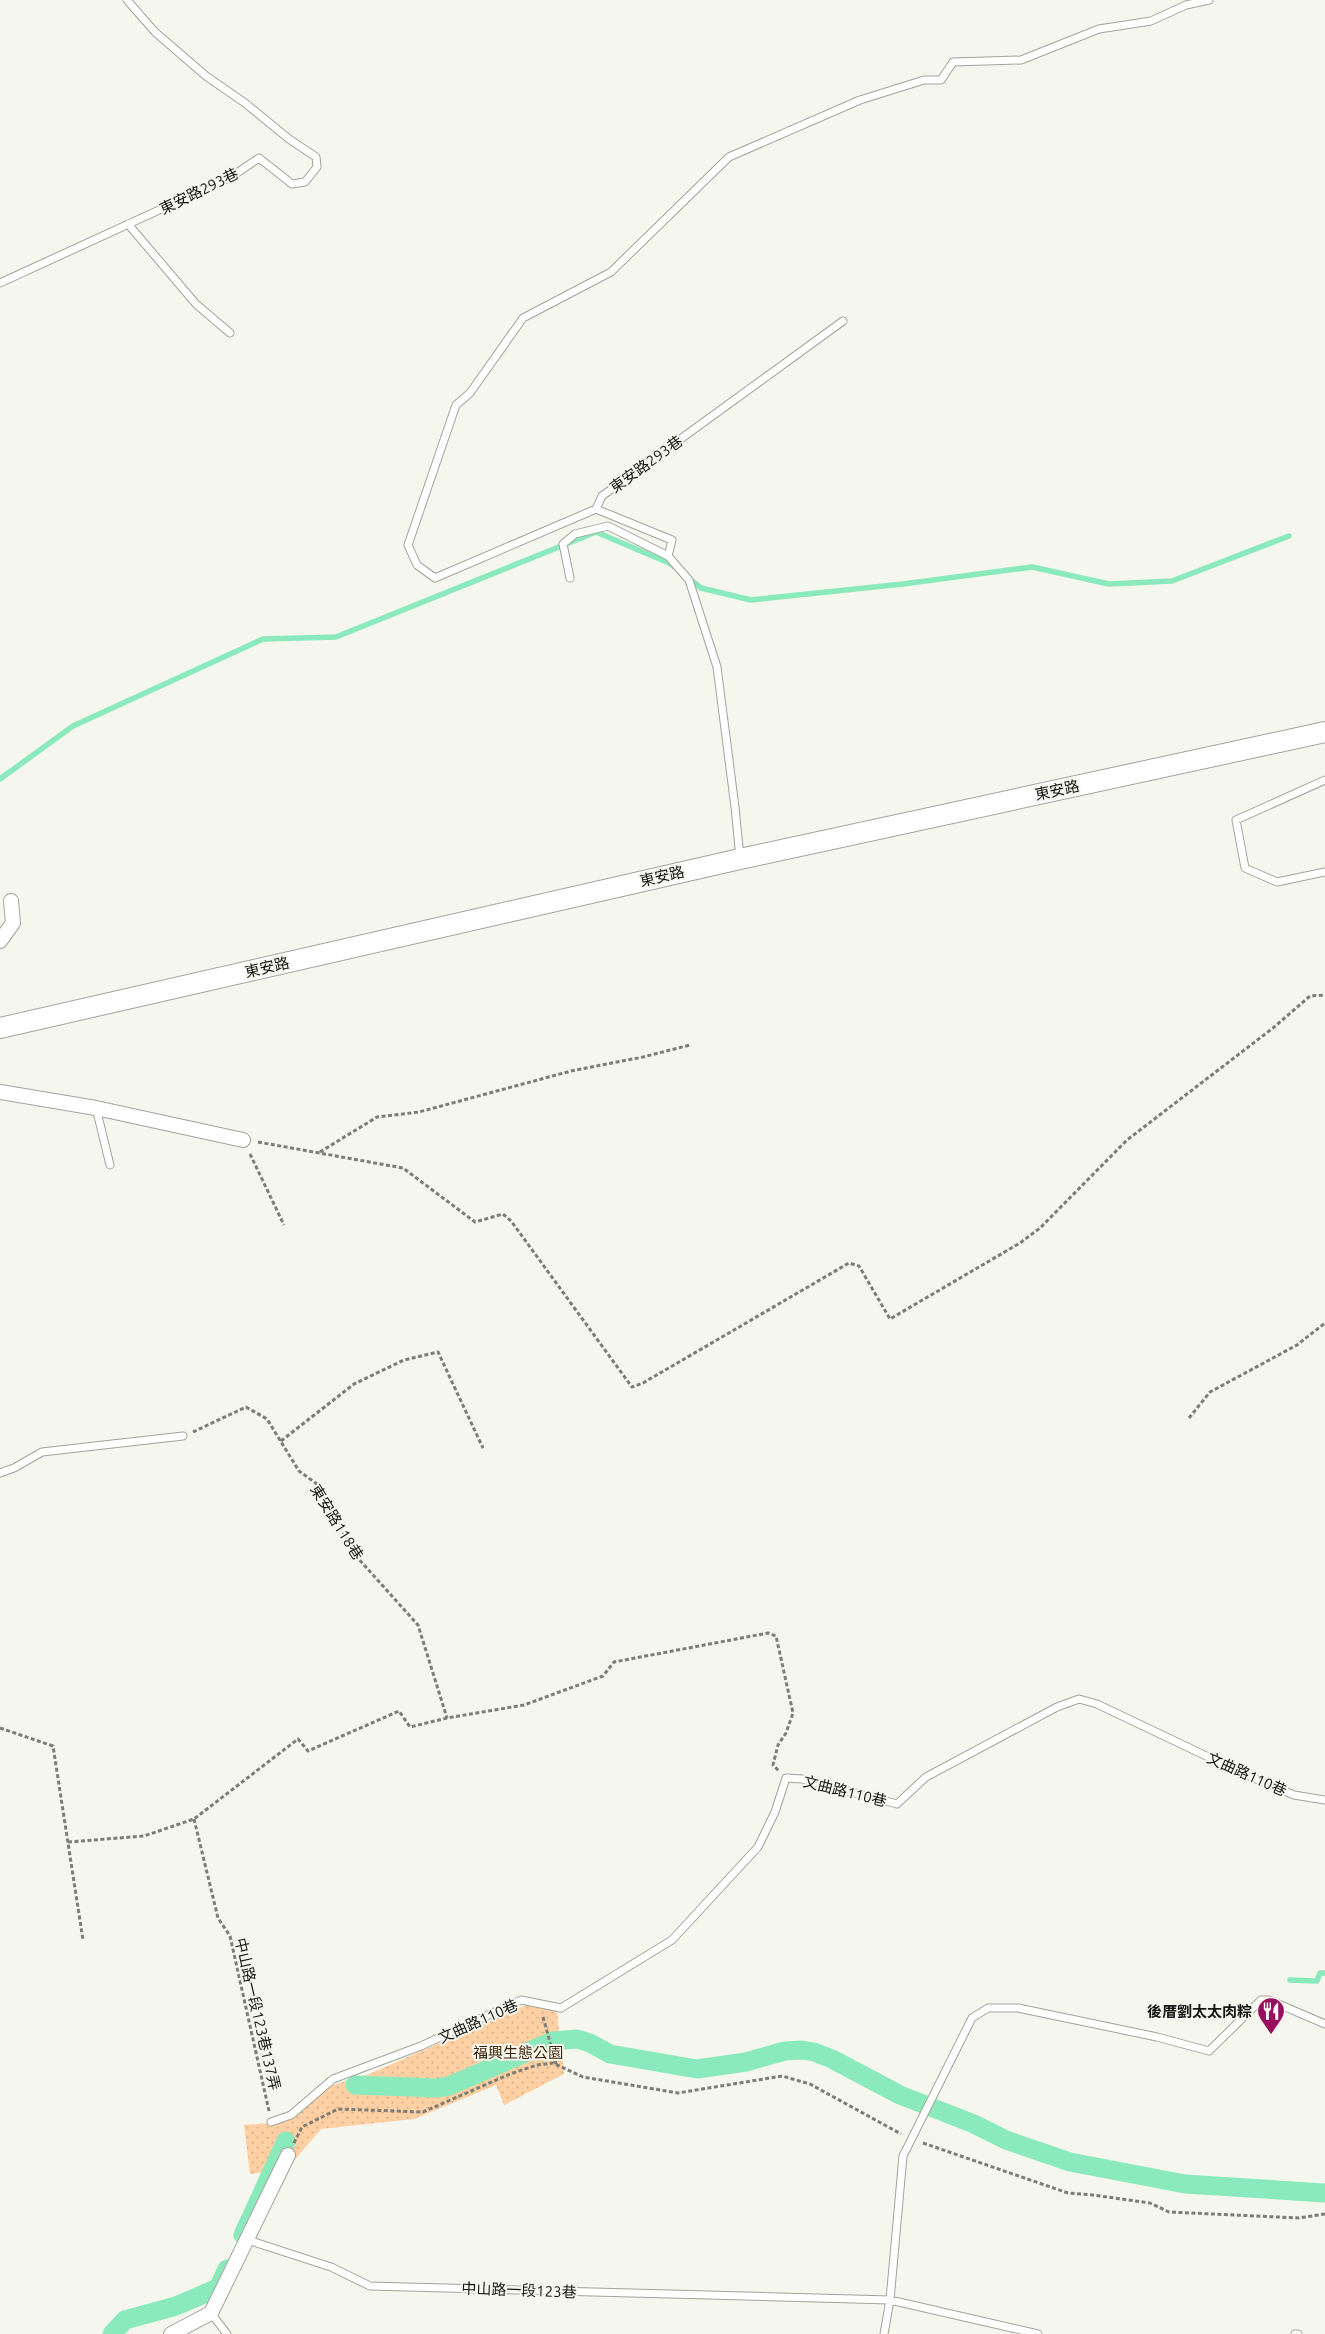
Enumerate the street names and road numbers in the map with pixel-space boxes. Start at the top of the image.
street label: 東安路293巷 [157,165,241,217]
street label: 東安路293巷 [606,432,686,496]
street label: 東安路 [1033,777,1081,803]
street label: 東安路 [638,863,686,889]
street label: 東安路 [243,954,291,980]
street label: 東安路118巷 [307,1481,367,1563]
street label: 文曲路110巷 [1205,1749,1289,1799]
street label: 文曲路110巷 [802,1772,888,1810]
street label: 中山路一段123巷137弄 [232,1936,284,2092]
street label: 文曲路110巷 [436,1996,520,2046]
street label: 中山路一段123巷 [461,2279,577,2301]

